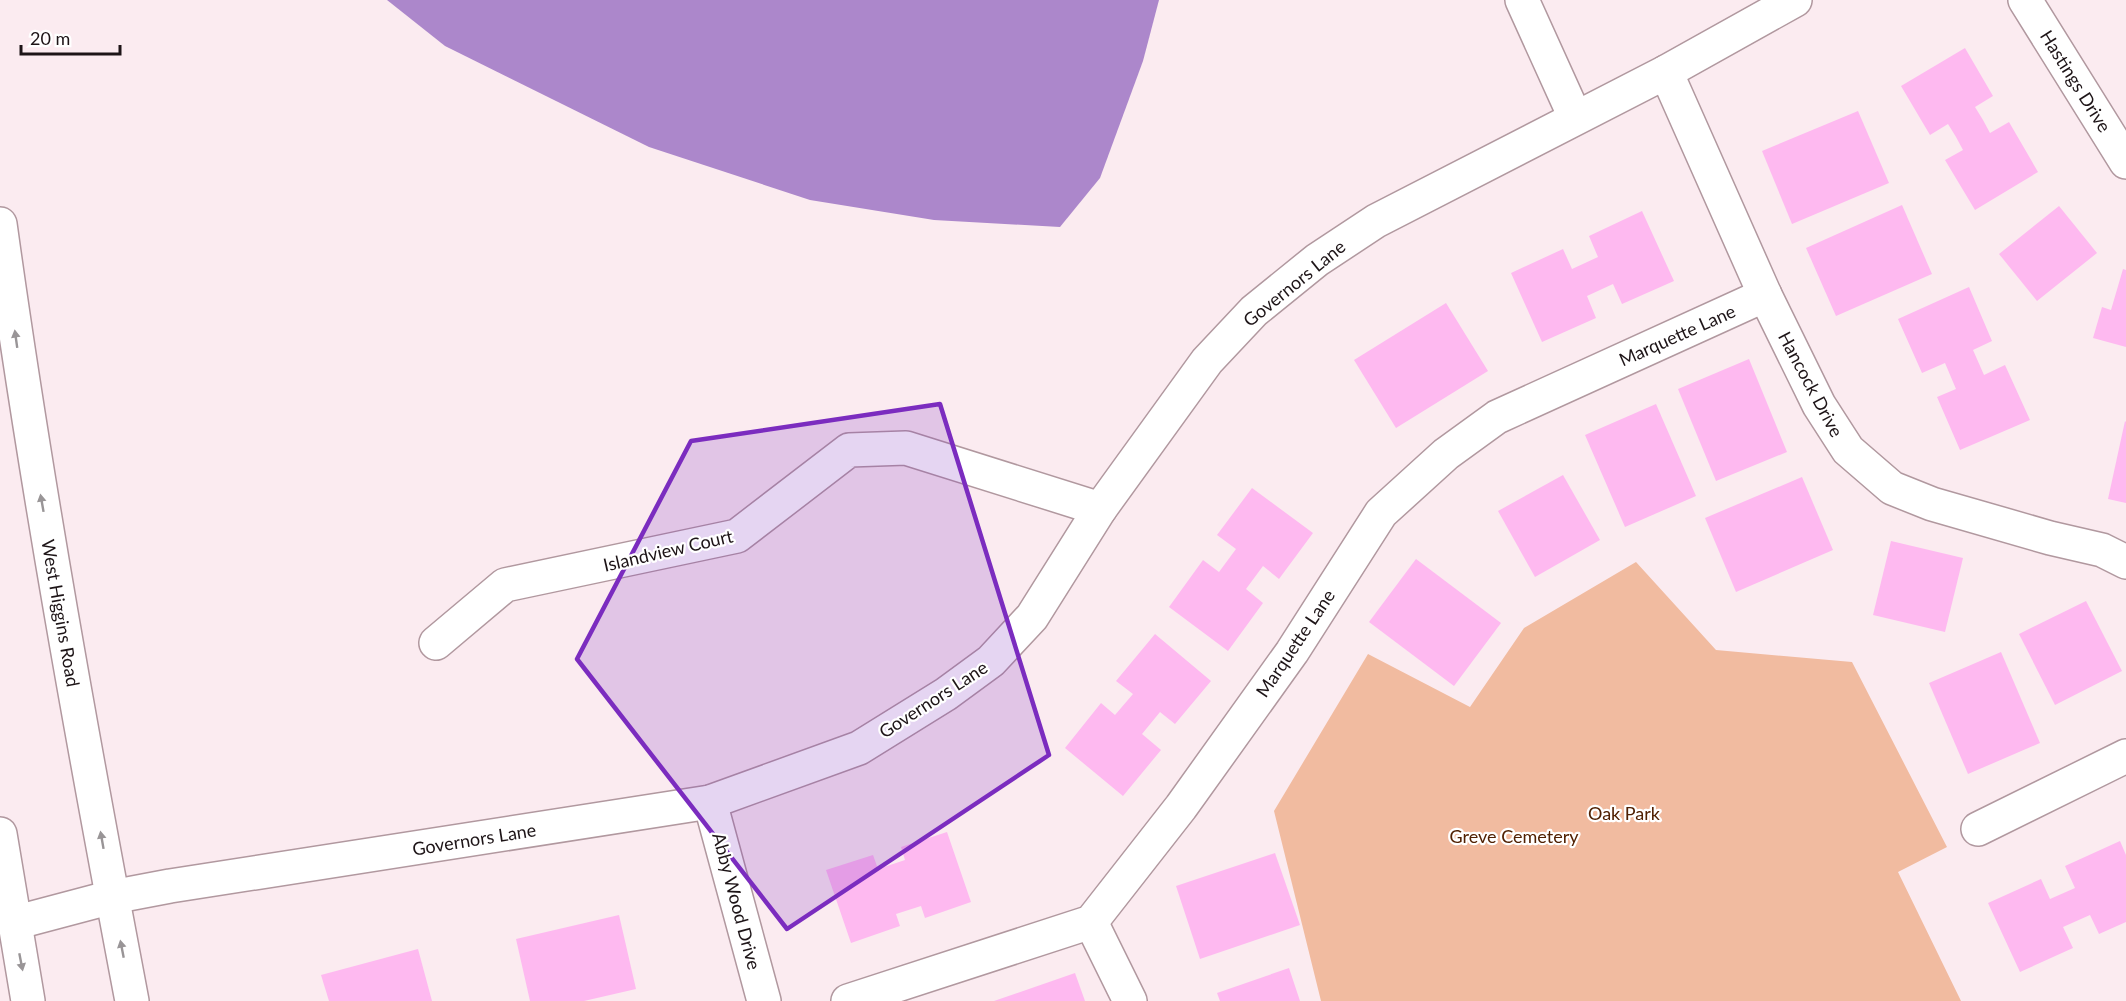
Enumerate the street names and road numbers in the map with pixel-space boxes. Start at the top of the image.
street label: Hastings Drive [2036,26,2116,136]
street label: Governors Lane [1239,235,1349,331]
street label: Marquette Lane [1615,299,1739,371]
street label: Hancock Drive [1774,327,1848,441]
street label: Islandview Court [601,524,735,576]
street label: West Higgins Road [37,538,85,688]
street label: Marquette Lane [1251,585,1339,701]
street label: Governors Lane [875,656,991,742]
street label: Governors Lane [411,818,537,860]
street label: Abby Wood Drive [708,830,766,972]

